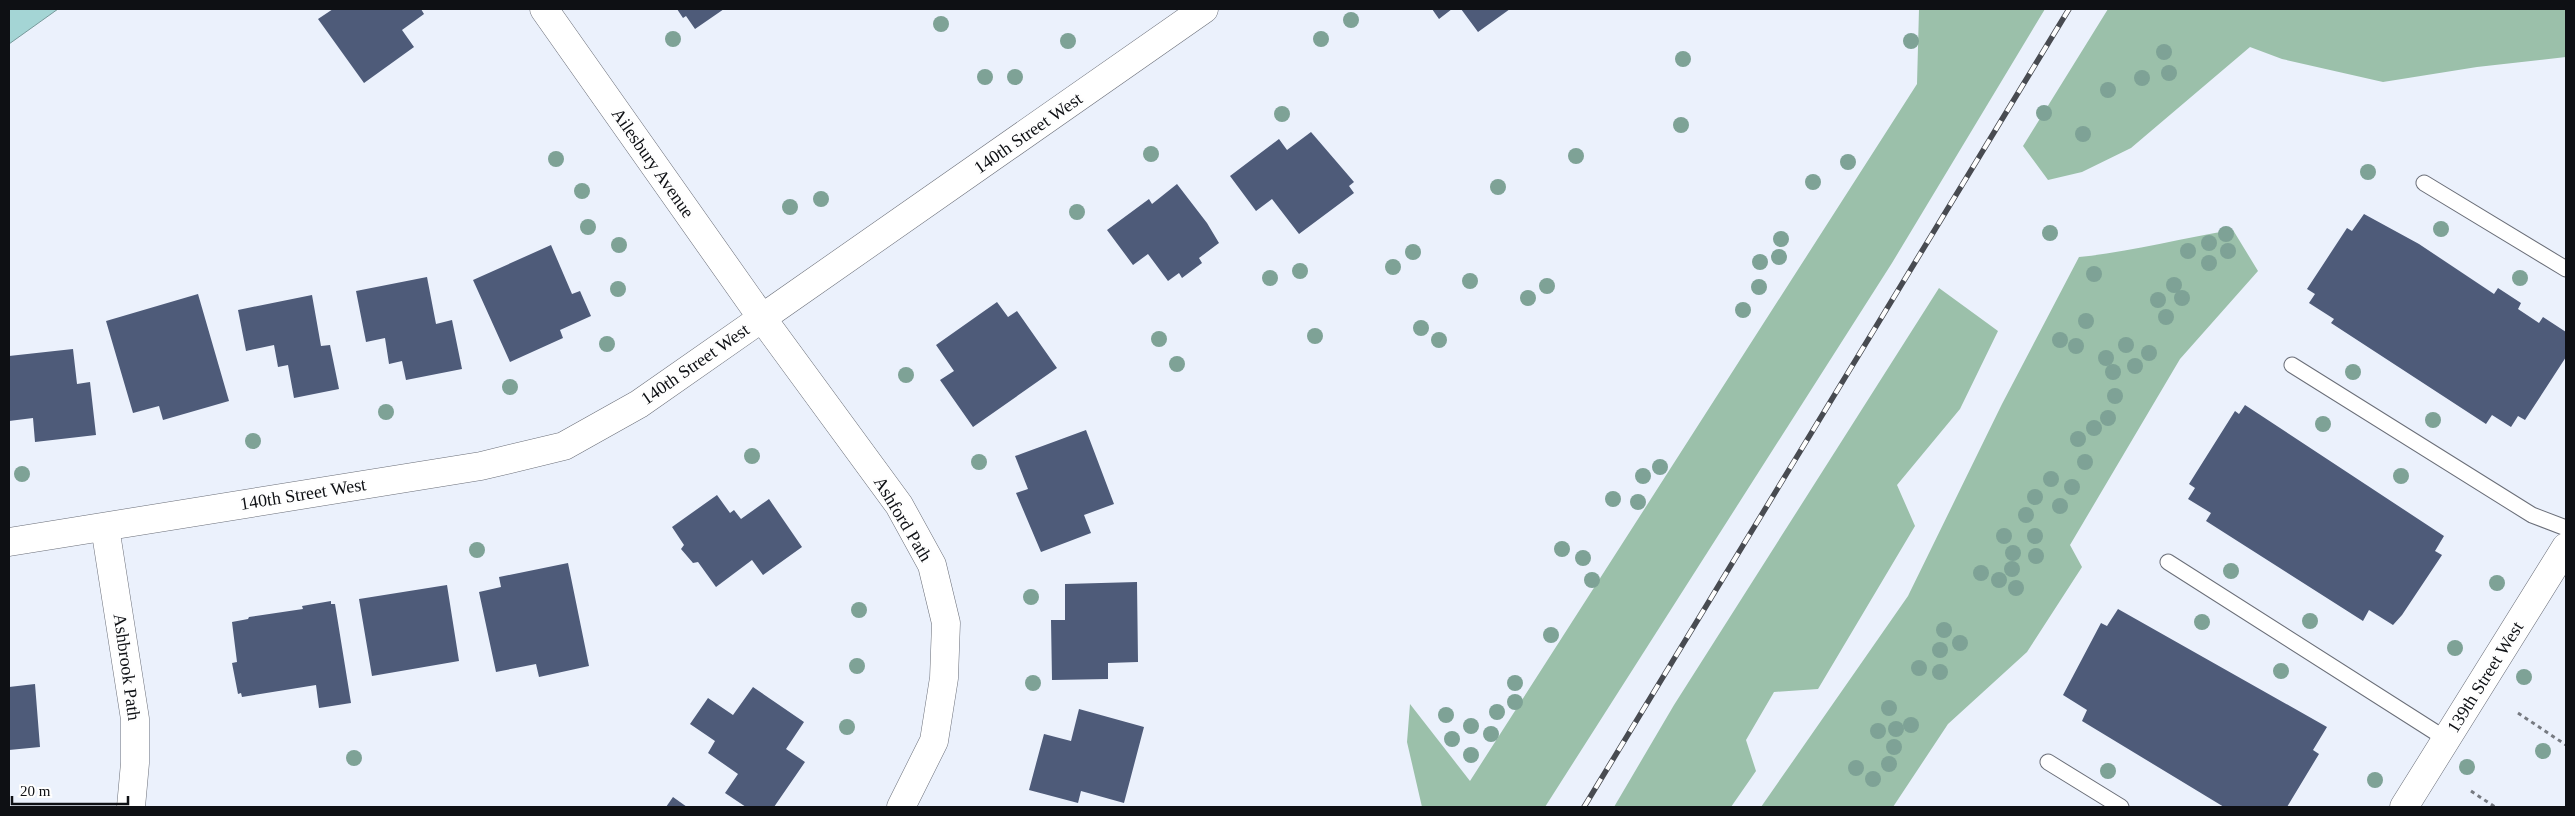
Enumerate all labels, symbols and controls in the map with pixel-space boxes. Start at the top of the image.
street label: 140th Street West [970,88,1086,178]
street label: Ailesbury Avenue [608,104,698,222]
street label: 140th Street West [637,319,753,409]
street label: Ashford Path [870,473,936,565]
street label: 140th Street West [239,474,367,514]
street label: Ashbrook Path [110,612,144,722]
street label: 139th Street West [2443,618,2527,736]
scale bar [12,774,129,806]
text: 20 m [20,783,51,799]

